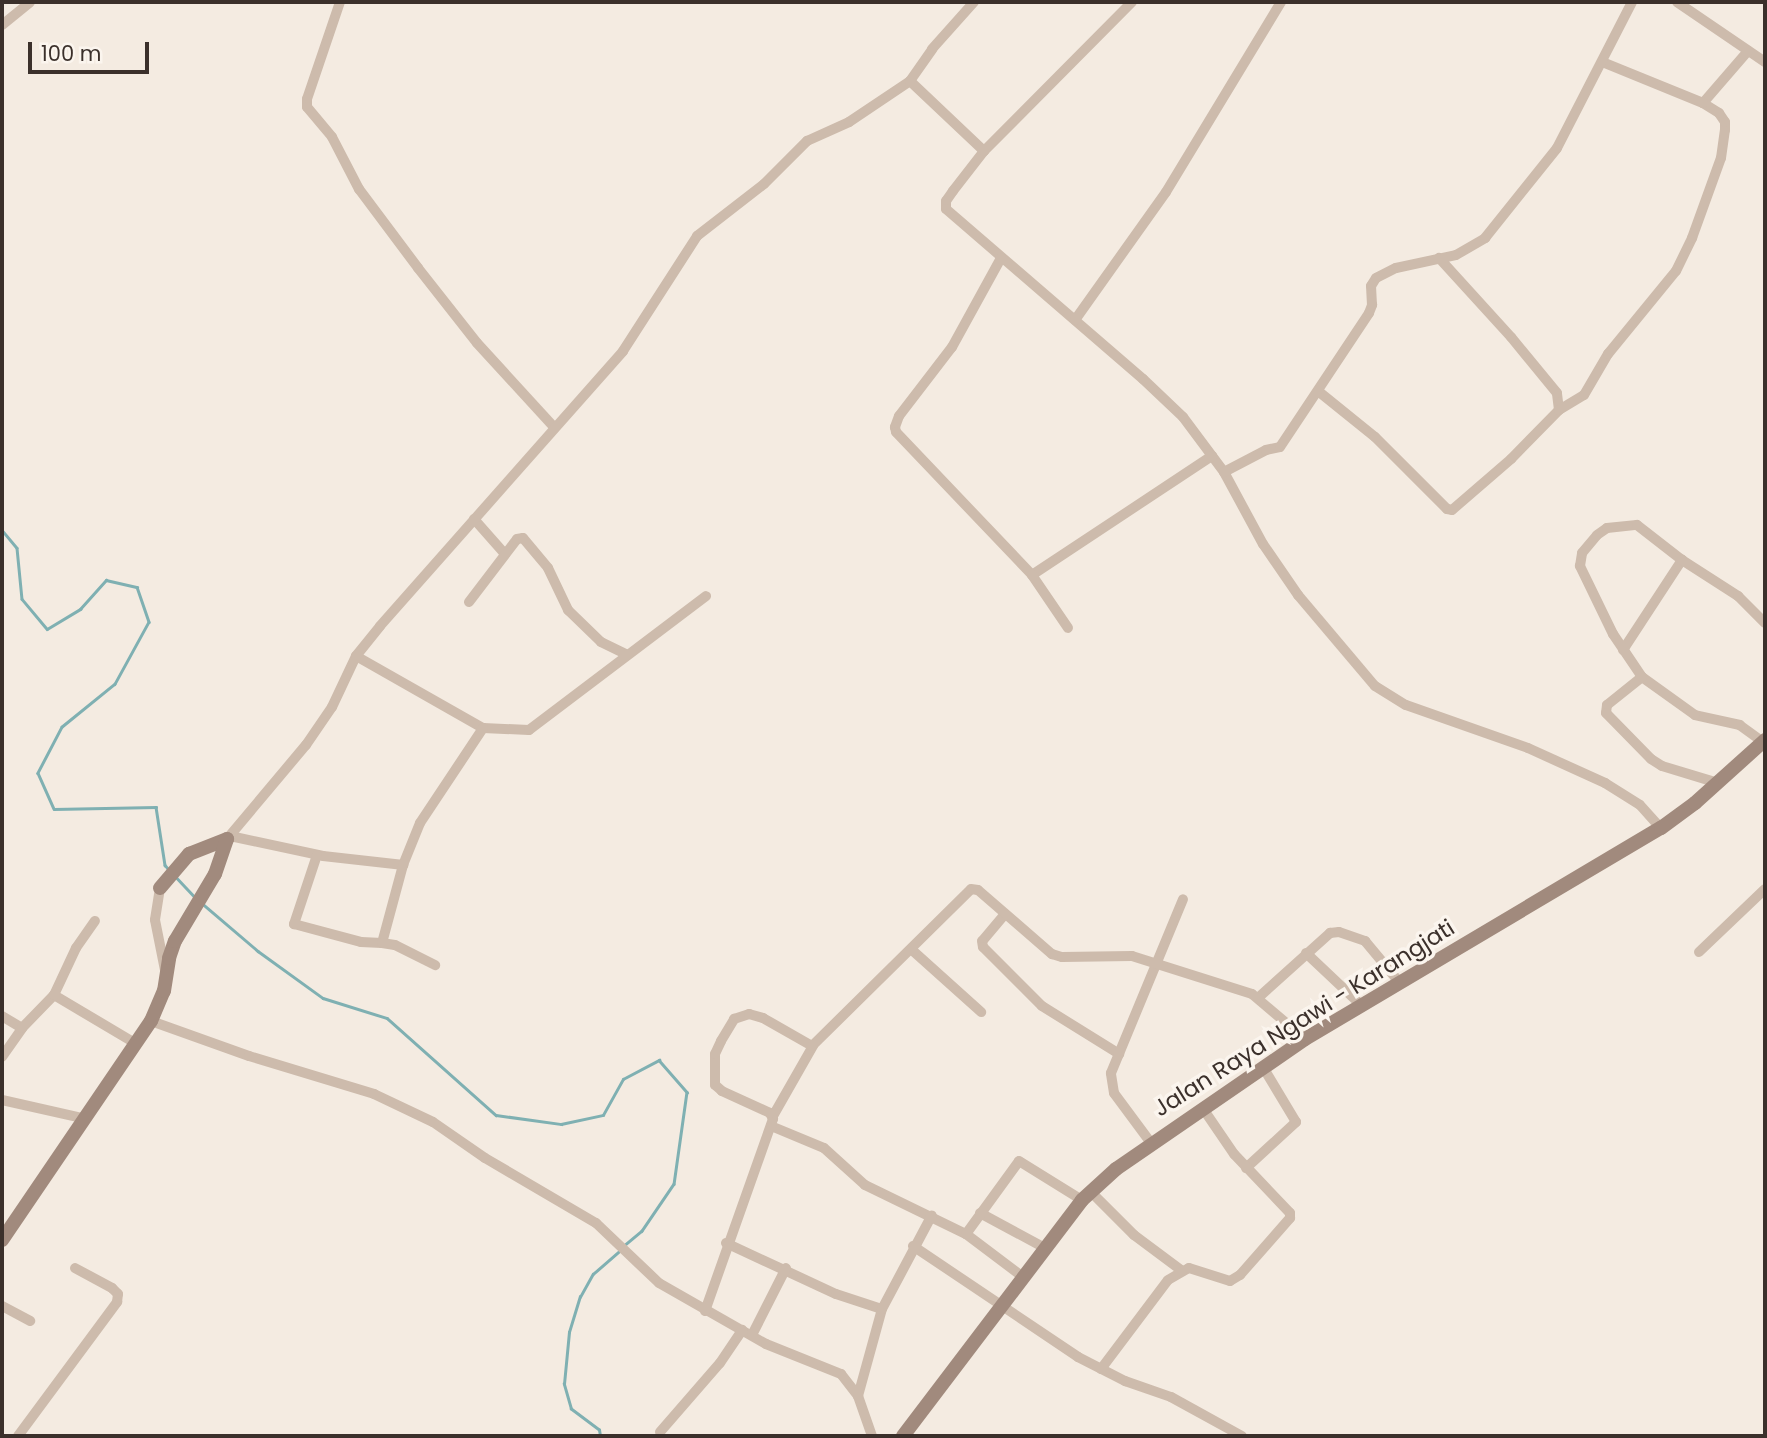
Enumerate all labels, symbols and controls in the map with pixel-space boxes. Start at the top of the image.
scale bar [32,28,152,72]
text: 100 m [41,39,101,68]
street label: Jalan Raya Ngawi - Karangjati [1148,914,1460,1122]

